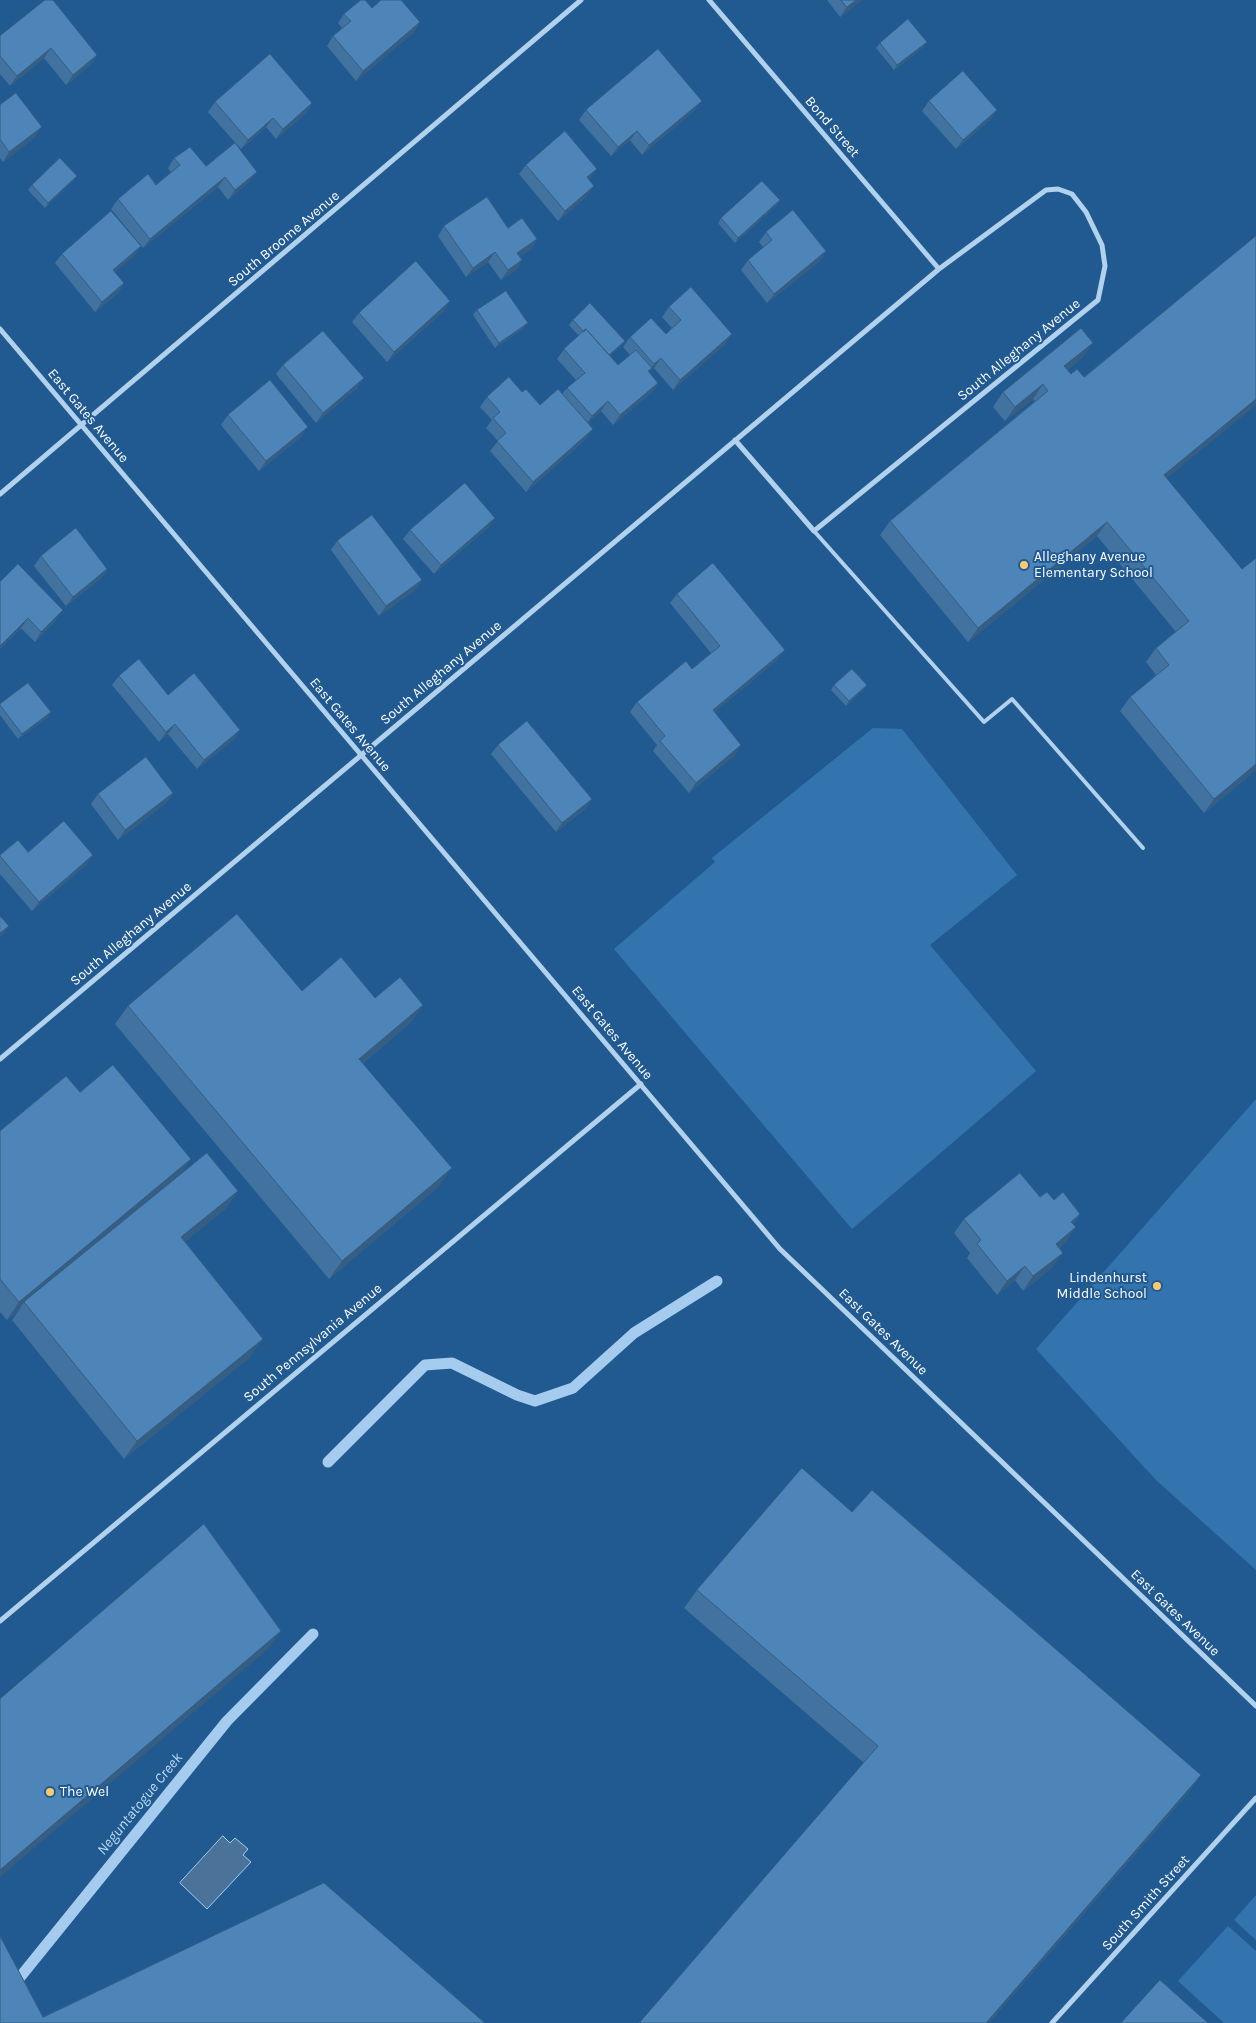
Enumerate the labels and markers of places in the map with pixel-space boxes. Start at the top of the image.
place label: Alleghany Avenue Elementary School [1034,549,1153,582]
marker: Alleghany Avenue Elementary School [1018,559,1030,571]
place label: Lindenhurst Middle School [1057,1270,1147,1302]
marker: Lindenhurst Middle School [1151,1280,1163,1292]
place label: The Wel [60,1784,109,1800]
marker: The Wel [44,1786,56,1798]

